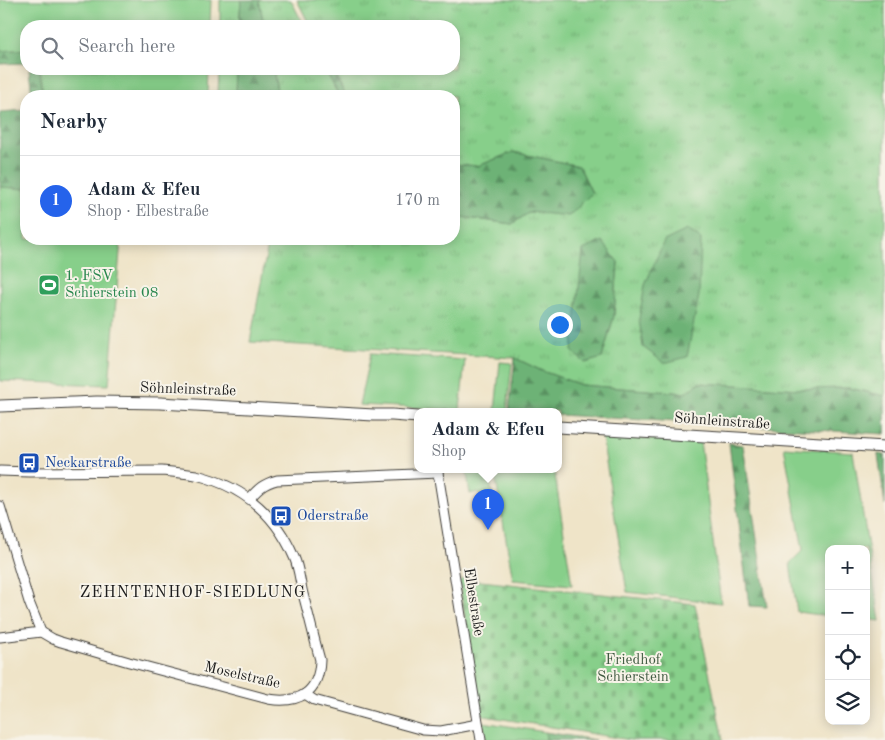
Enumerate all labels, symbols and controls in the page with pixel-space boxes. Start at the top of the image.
search box [20,20,460,75]
icon: search [38,34,66,62]
text: Search here [78,38,175,57]
text: Nearby [40,112,108,133]
text: Adam & Efeu [87,181,200,200]
text: 1 [51,193,61,209]
text: 170 m [395,193,440,209]
text: Shop · Elbestraße [87,204,209,220]
place label: 1. FSV Schierstein 08 [65,269,159,301]
sports icon: 1. FSV Schierstein 08 [37,273,61,297]
your location [547,312,573,338]
street label: Söhnleinstraße [140,381,236,399]
popup [414,408,562,473]
street label: Söhnleinstraße [673,411,771,433]
text: Adam & Efeu [431,421,545,440]
text: Shop [431,444,466,460]
bus stop icon: Neckarstraße [17,451,41,475]
place label: Neckarstraße [45,456,132,471]
pin: 1 [472,489,504,530]
bus stop icon: Oderstraße [269,504,293,528]
place label: Oderstraße [297,509,369,524]
map controls [825,545,870,725]
button: + [825,545,870,590]
street label: Elbestraße [460,567,486,637]
district label: ZEHNTENHOF-SIEDLUNG [80,585,306,601]
button: − [825,590,870,635]
button: locate [825,635,870,680]
park label: Friedhof Schierstein [597,653,669,685]
street label: Moselstraße [203,660,282,692]
button: layers [825,680,870,725]

